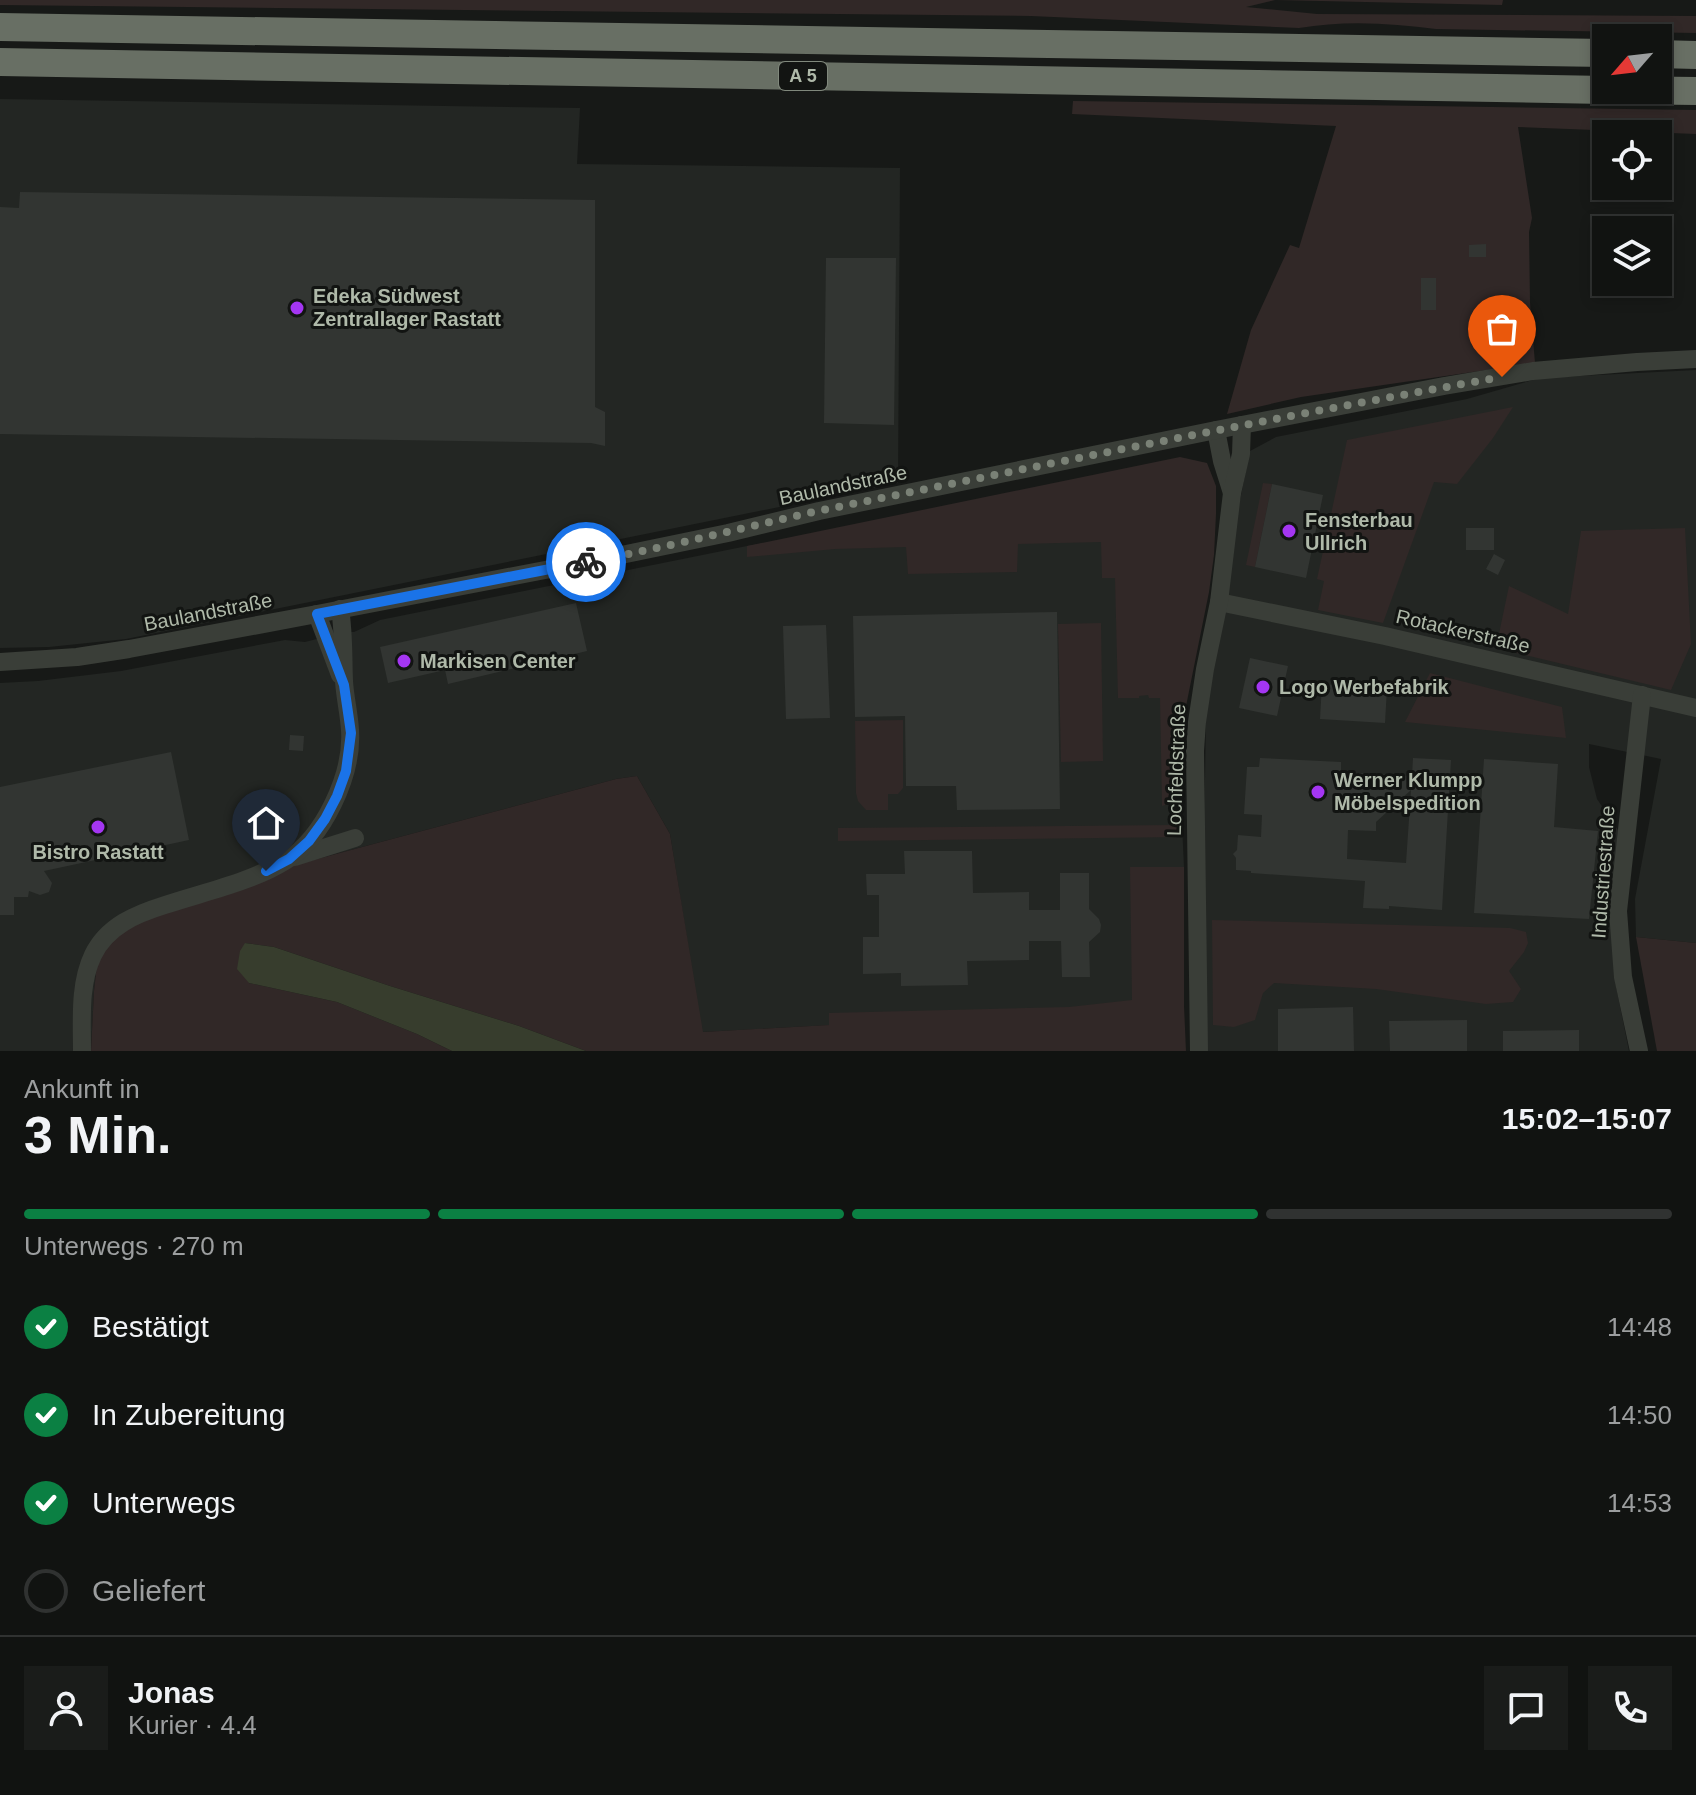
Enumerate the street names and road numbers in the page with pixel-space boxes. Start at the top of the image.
road number: A 5 [779,62,827,90]
street label: Baulandstraße [777,461,909,509]
street label: Baulandstraße [142,589,274,635]
street label: Rotackerstraße [1394,605,1532,657]
street label: Lochfeldstraße [1163,704,1189,836]
street label: Industriestraße [1587,805,1619,939]

